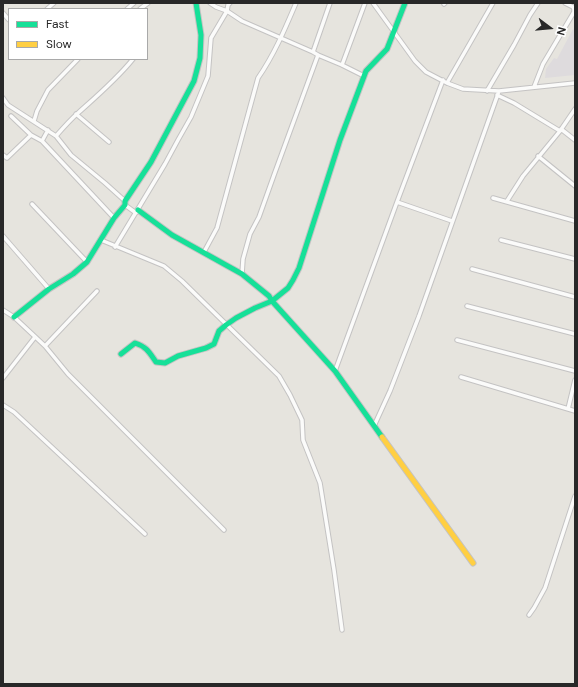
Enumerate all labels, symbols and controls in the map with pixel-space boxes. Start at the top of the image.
legend [8,8,148,60]
north arrow [530,8,570,48]
text: Fast [46,16,69,32]
text: N [554,26,569,37]
text: Slow [46,36,72,52]

